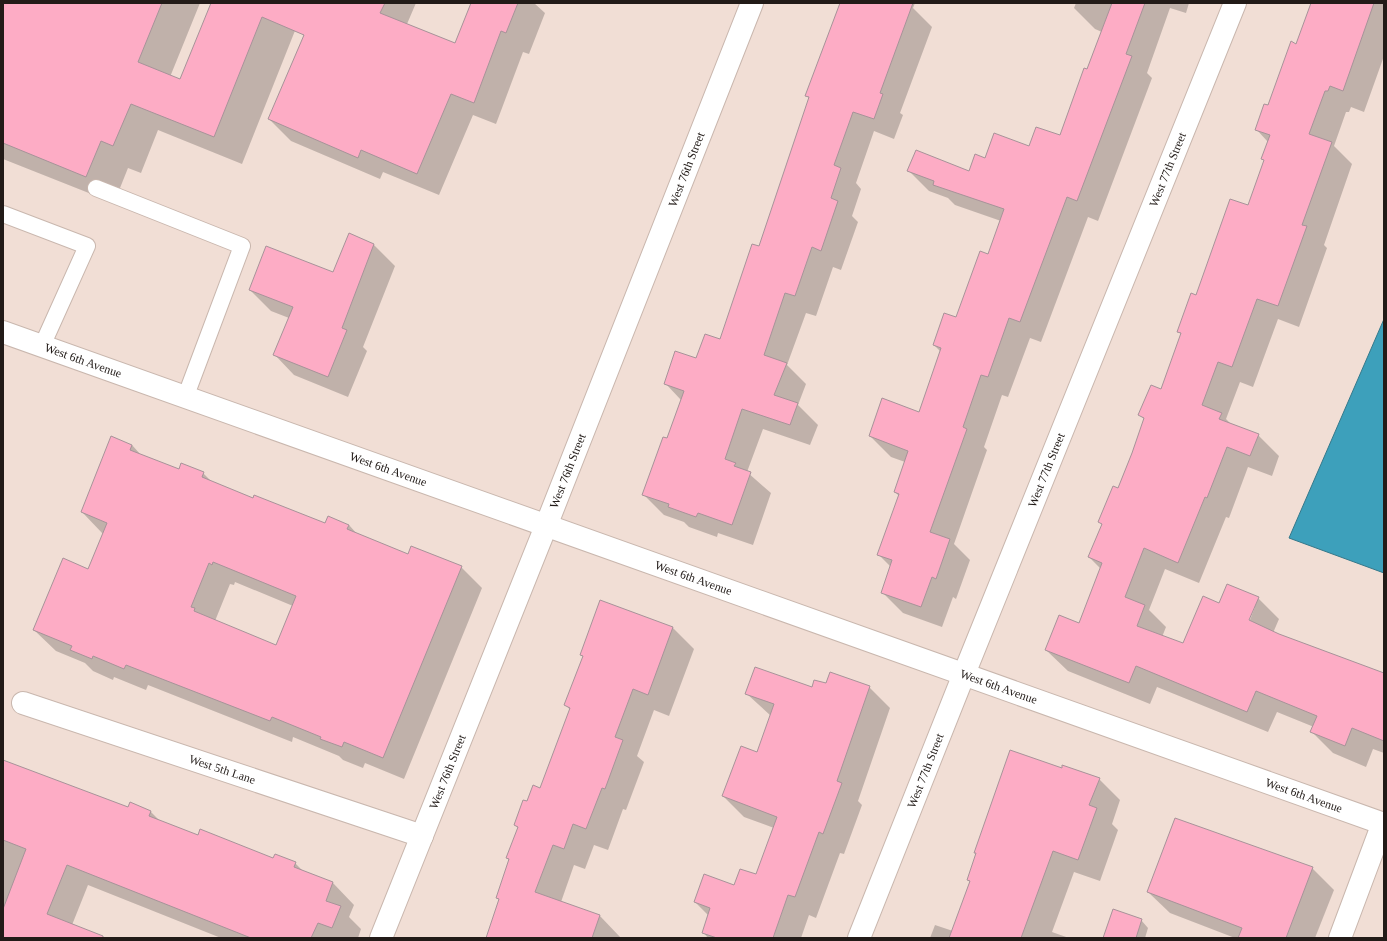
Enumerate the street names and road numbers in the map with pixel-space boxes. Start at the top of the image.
street label: West 76th Street [665,130,708,209]
street label: West 77th Street [1146,130,1189,209]
street label: West 6th Avenue [43,340,123,381]
street label: West 77th Street [1025,430,1068,509]
street label: West 76th Street [547,431,589,510]
street label: West 6th Avenue [348,449,429,489]
street label: West 6th Avenue [653,558,734,598]
street label: West 6th Avenue [958,667,1039,707]
street label: West 77th Street [904,731,947,810]
street label: West 76th Street [426,732,469,811]
street label: West 5th Lane [187,752,257,787]
street label: West 6th Avenue [1263,775,1344,816]

